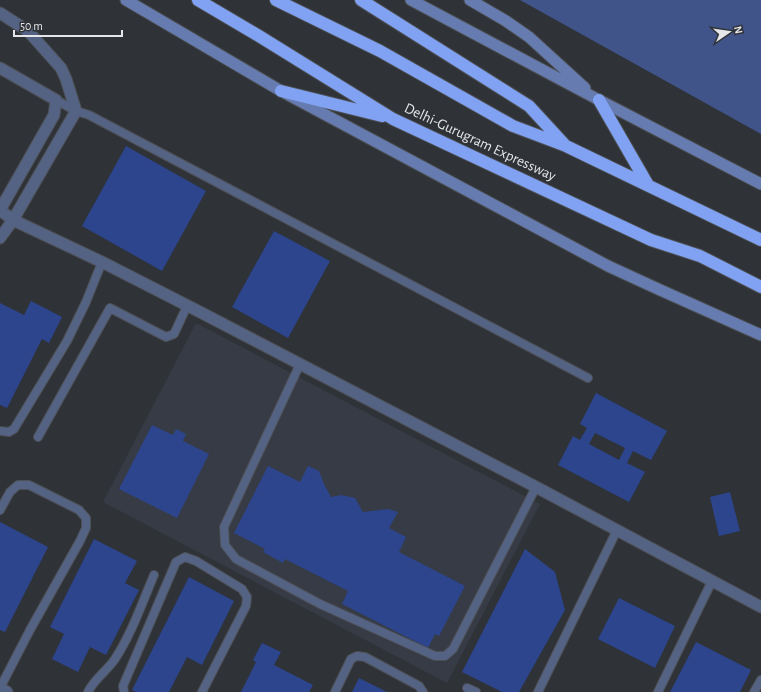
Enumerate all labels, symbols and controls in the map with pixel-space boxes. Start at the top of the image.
scale bar [14,12,122,38]
north arrow [709,12,749,52]
text: 50 m [20,20,43,32]
text: N [732,25,744,35]
street label: Delhi-Gurugram Expressway [402,100,559,184]

